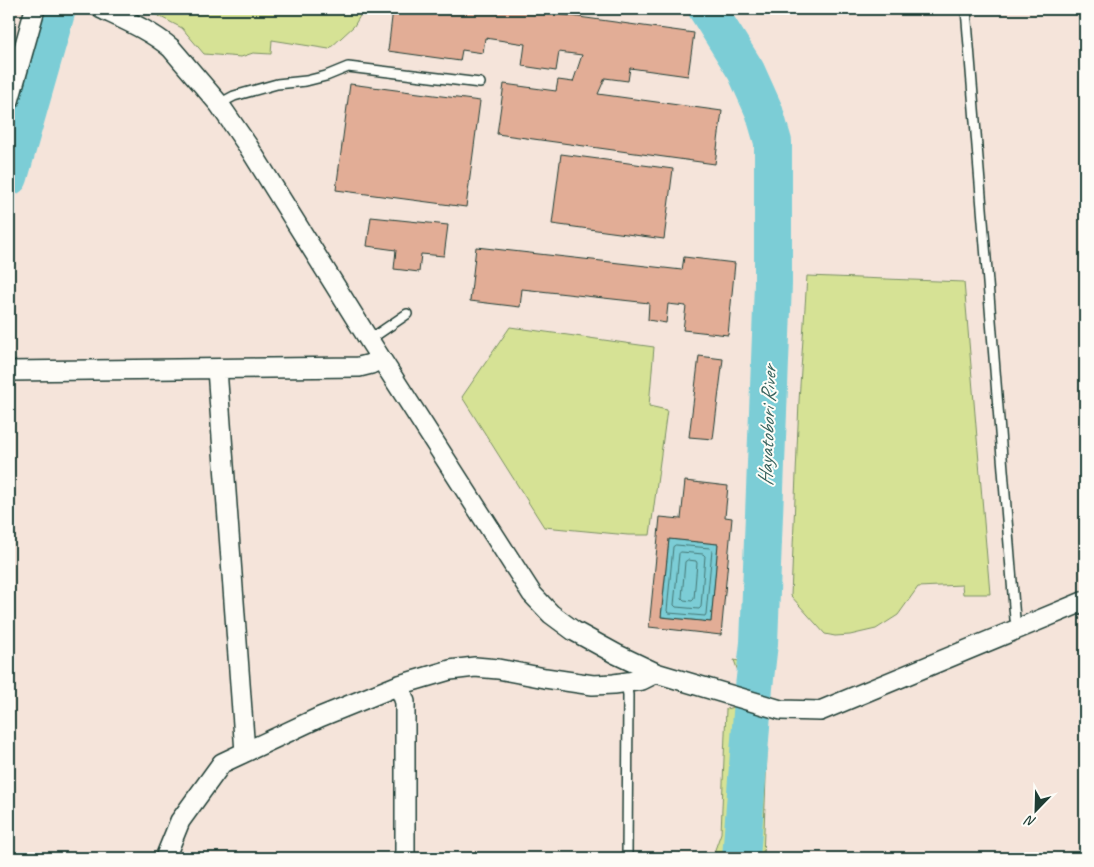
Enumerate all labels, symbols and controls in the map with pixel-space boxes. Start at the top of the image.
water label: Hayatobori River [752,362,782,487]
north arrow [1012,784,1062,834]
text: N [1022,811,1038,831]

